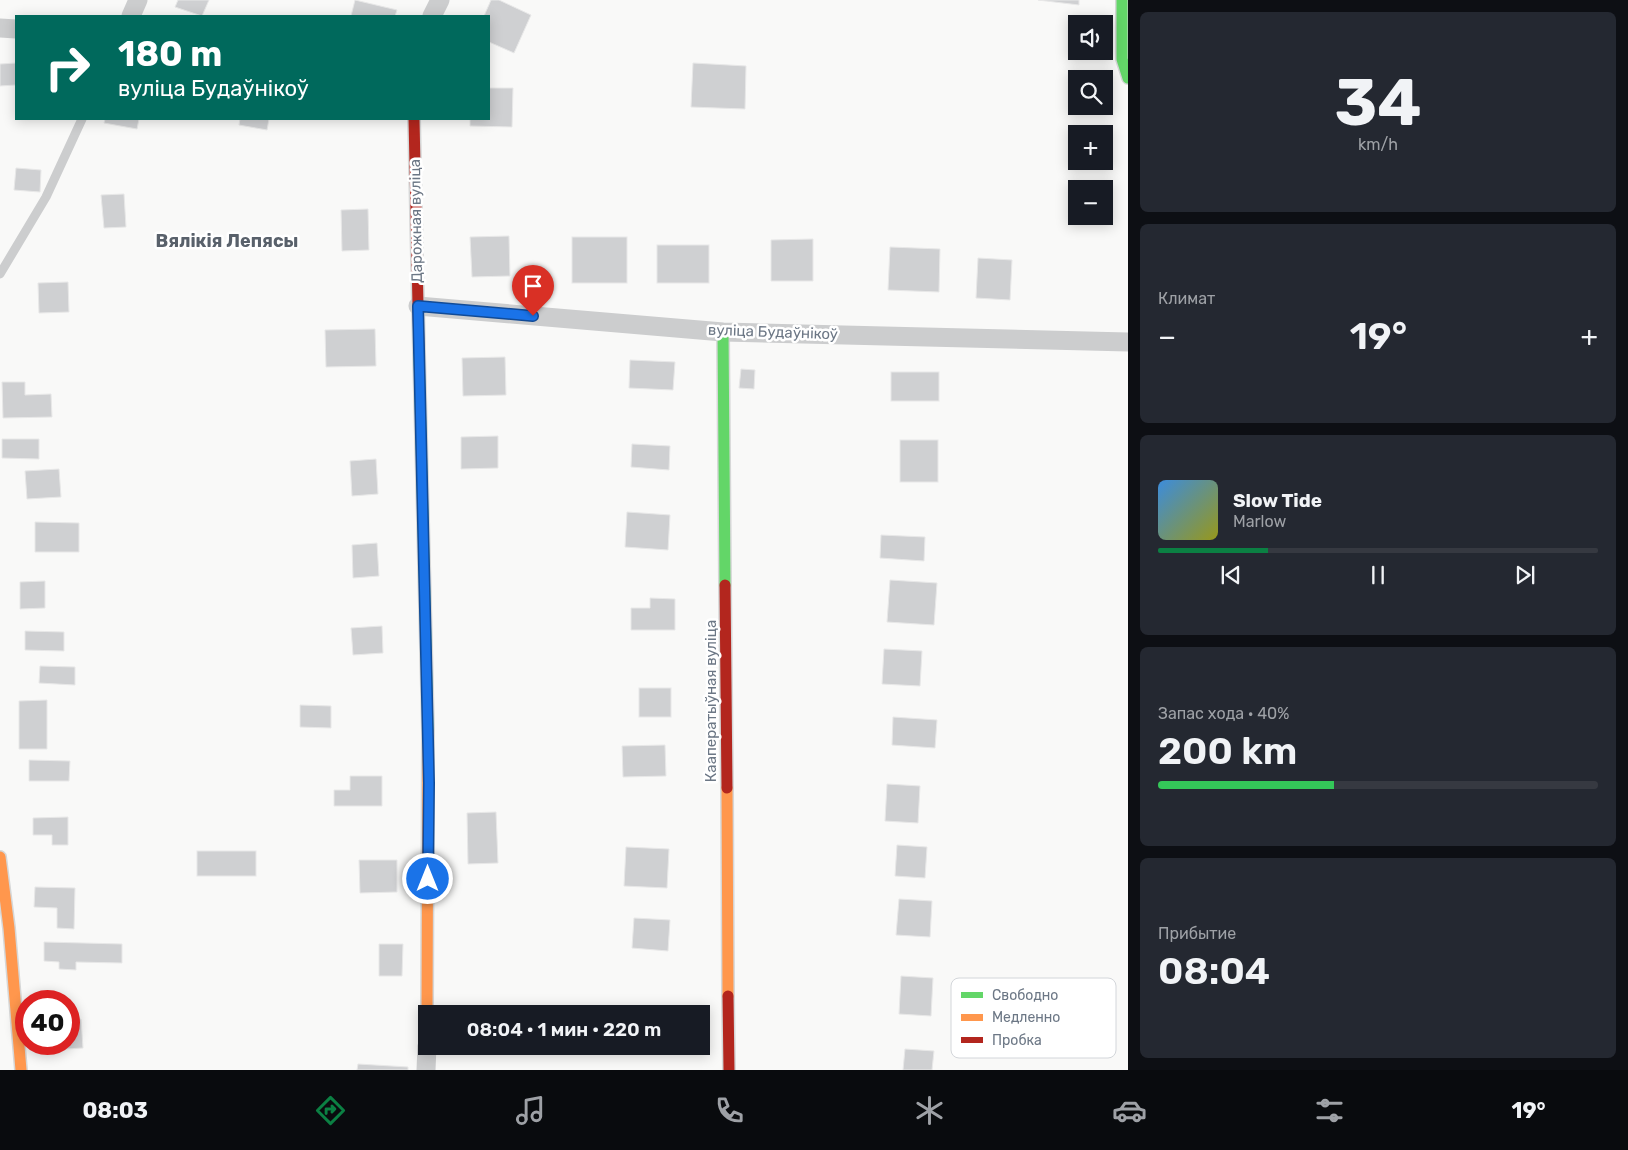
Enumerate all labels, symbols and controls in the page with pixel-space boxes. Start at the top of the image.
map controls [1068,15,1113,225]
button: sound [1068,15,1113,60]
text: 180 m [118,33,222,75]
icon: right [35,35,100,100]
text: 34 [1334,64,1422,141]
button: search [1068,70,1113,115]
text: вуліца Будаўнікоў [118,75,309,102]
button: + [1068,125,1113,170]
text: km/h [1358,135,1398,154]
street label: Дарожная вуліца [406,159,426,283]
button: − [1068,180,1113,225]
district label: Вялікія Лепясы [156,230,298,252]
pin [512,265,554,316]
icon: arrive [519,272,547,300]
text: Климат [1158,289,1215,308]
text: 19° [1350,313,1407,359]
text: − [1158,320,1176,353]
text: + [1581,320,1598,353]
street label: вуліца Будаўнікоў [708,321,838,343]
text: Slow Tide [1233,489,1322,512]
text: Marlow [1233,512,1286,531]
icon: previous [1217,561,1245,589]
icon: pause [1364,561,1392,589]
icon: next [1511,561,1539,589]
street label: Кааператыўная вуліца [702,620,720,782]
text: Запас хода · 40% [1158,704,1289,723]
text: 200 km [1158,728,1297,774]
position arrow [401,852,453,904]
text: Прибытие [1158,924,1236,943]
text: 08:04 [1158,948,1270,994]
legend [951,978,1116,1058]
text: Свободно [992,987,1058,1004]
speed limit sign: 40 [15,990,80,1055]
text: Медленно [992,1009,1060,1026]
text: 08:04 · 1 мин · 220 m [467,1018,661,1041]
text: Пробка [992,1032,1042,1049]
icon: directions [313,1093,348,1128]
icon: music [513,1093,548,1128]
icon: phone [712,1093,747,1128]
icon: climate [912,1093,947,1128]
icon: car [1112,1093,1147,1128]
icon: filters [1312,1093,1347,1128]
text: 08:03 [82,1097,148,1124]
text: 19° [1511,1097,1546,1124]

